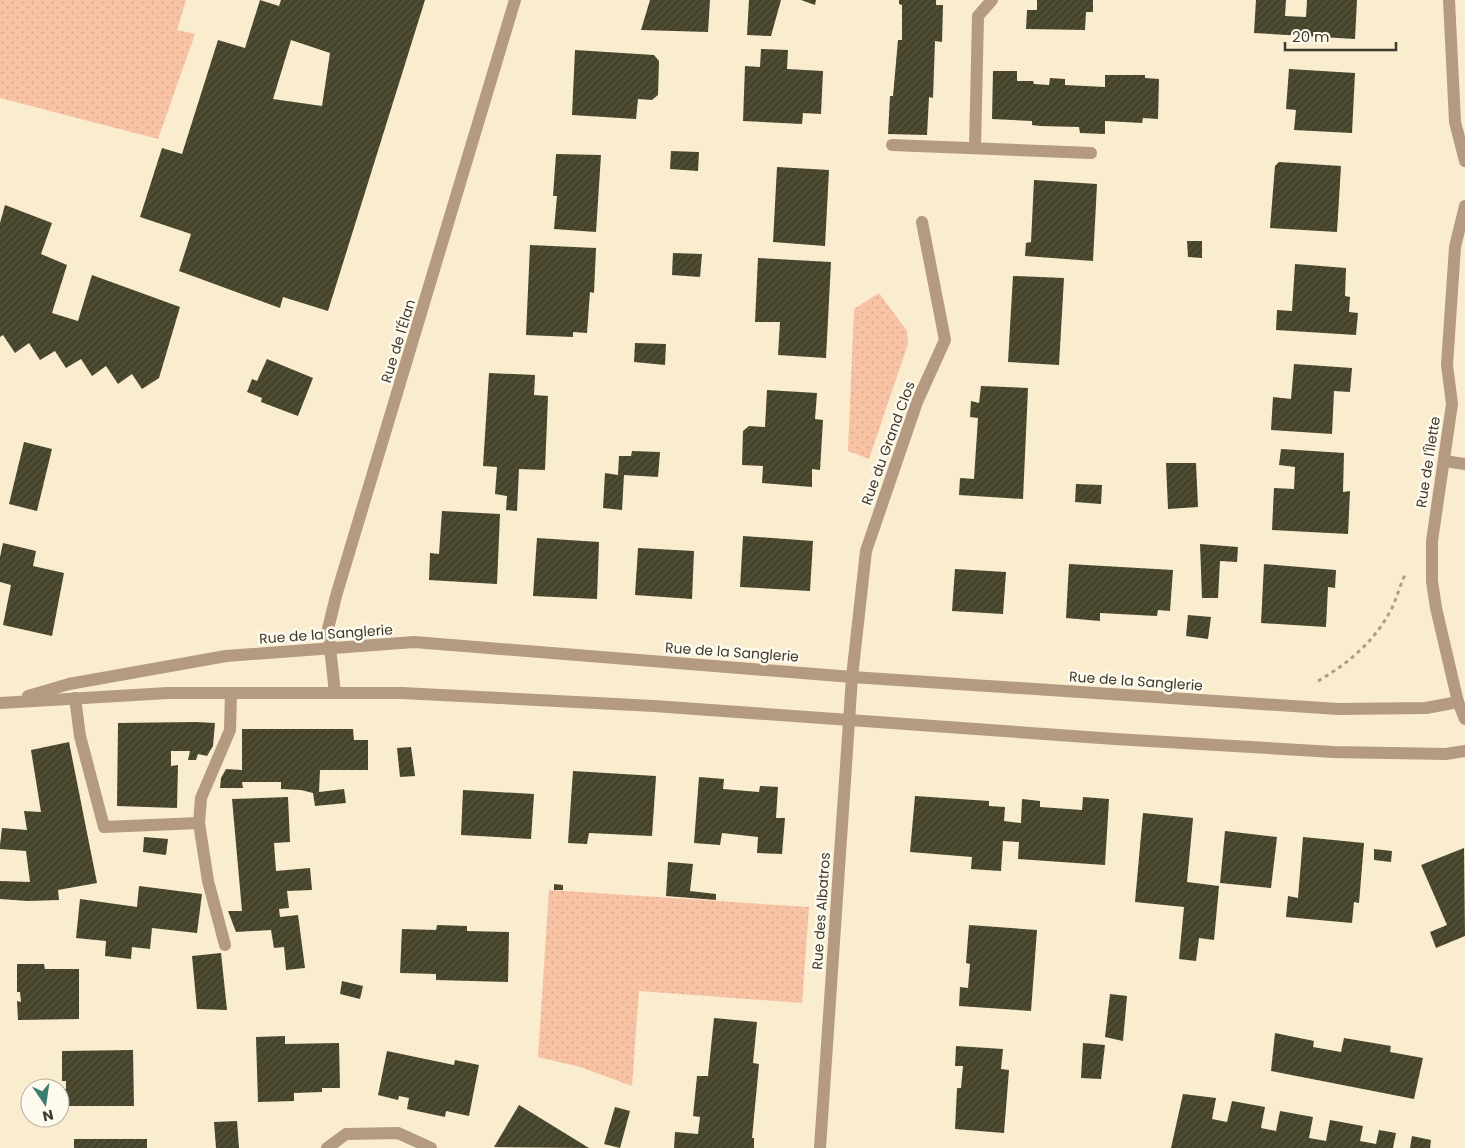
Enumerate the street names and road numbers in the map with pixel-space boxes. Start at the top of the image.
street label: Rue de l'Élan [376,297,420,385]
street label: Rue du Grand Clos [856,378,920,508]
street label: Rue de l'Îlette [1411,415,1445,509]
street label: Rue de la Sanglerie [258,619,394,649]
street label: Rue de la Sanglerie [664,637,800,667]
street label: Rue de la Sanglerie [1068,666,1204,696]
street label: Rue des Albatros [807,852,835,970]

